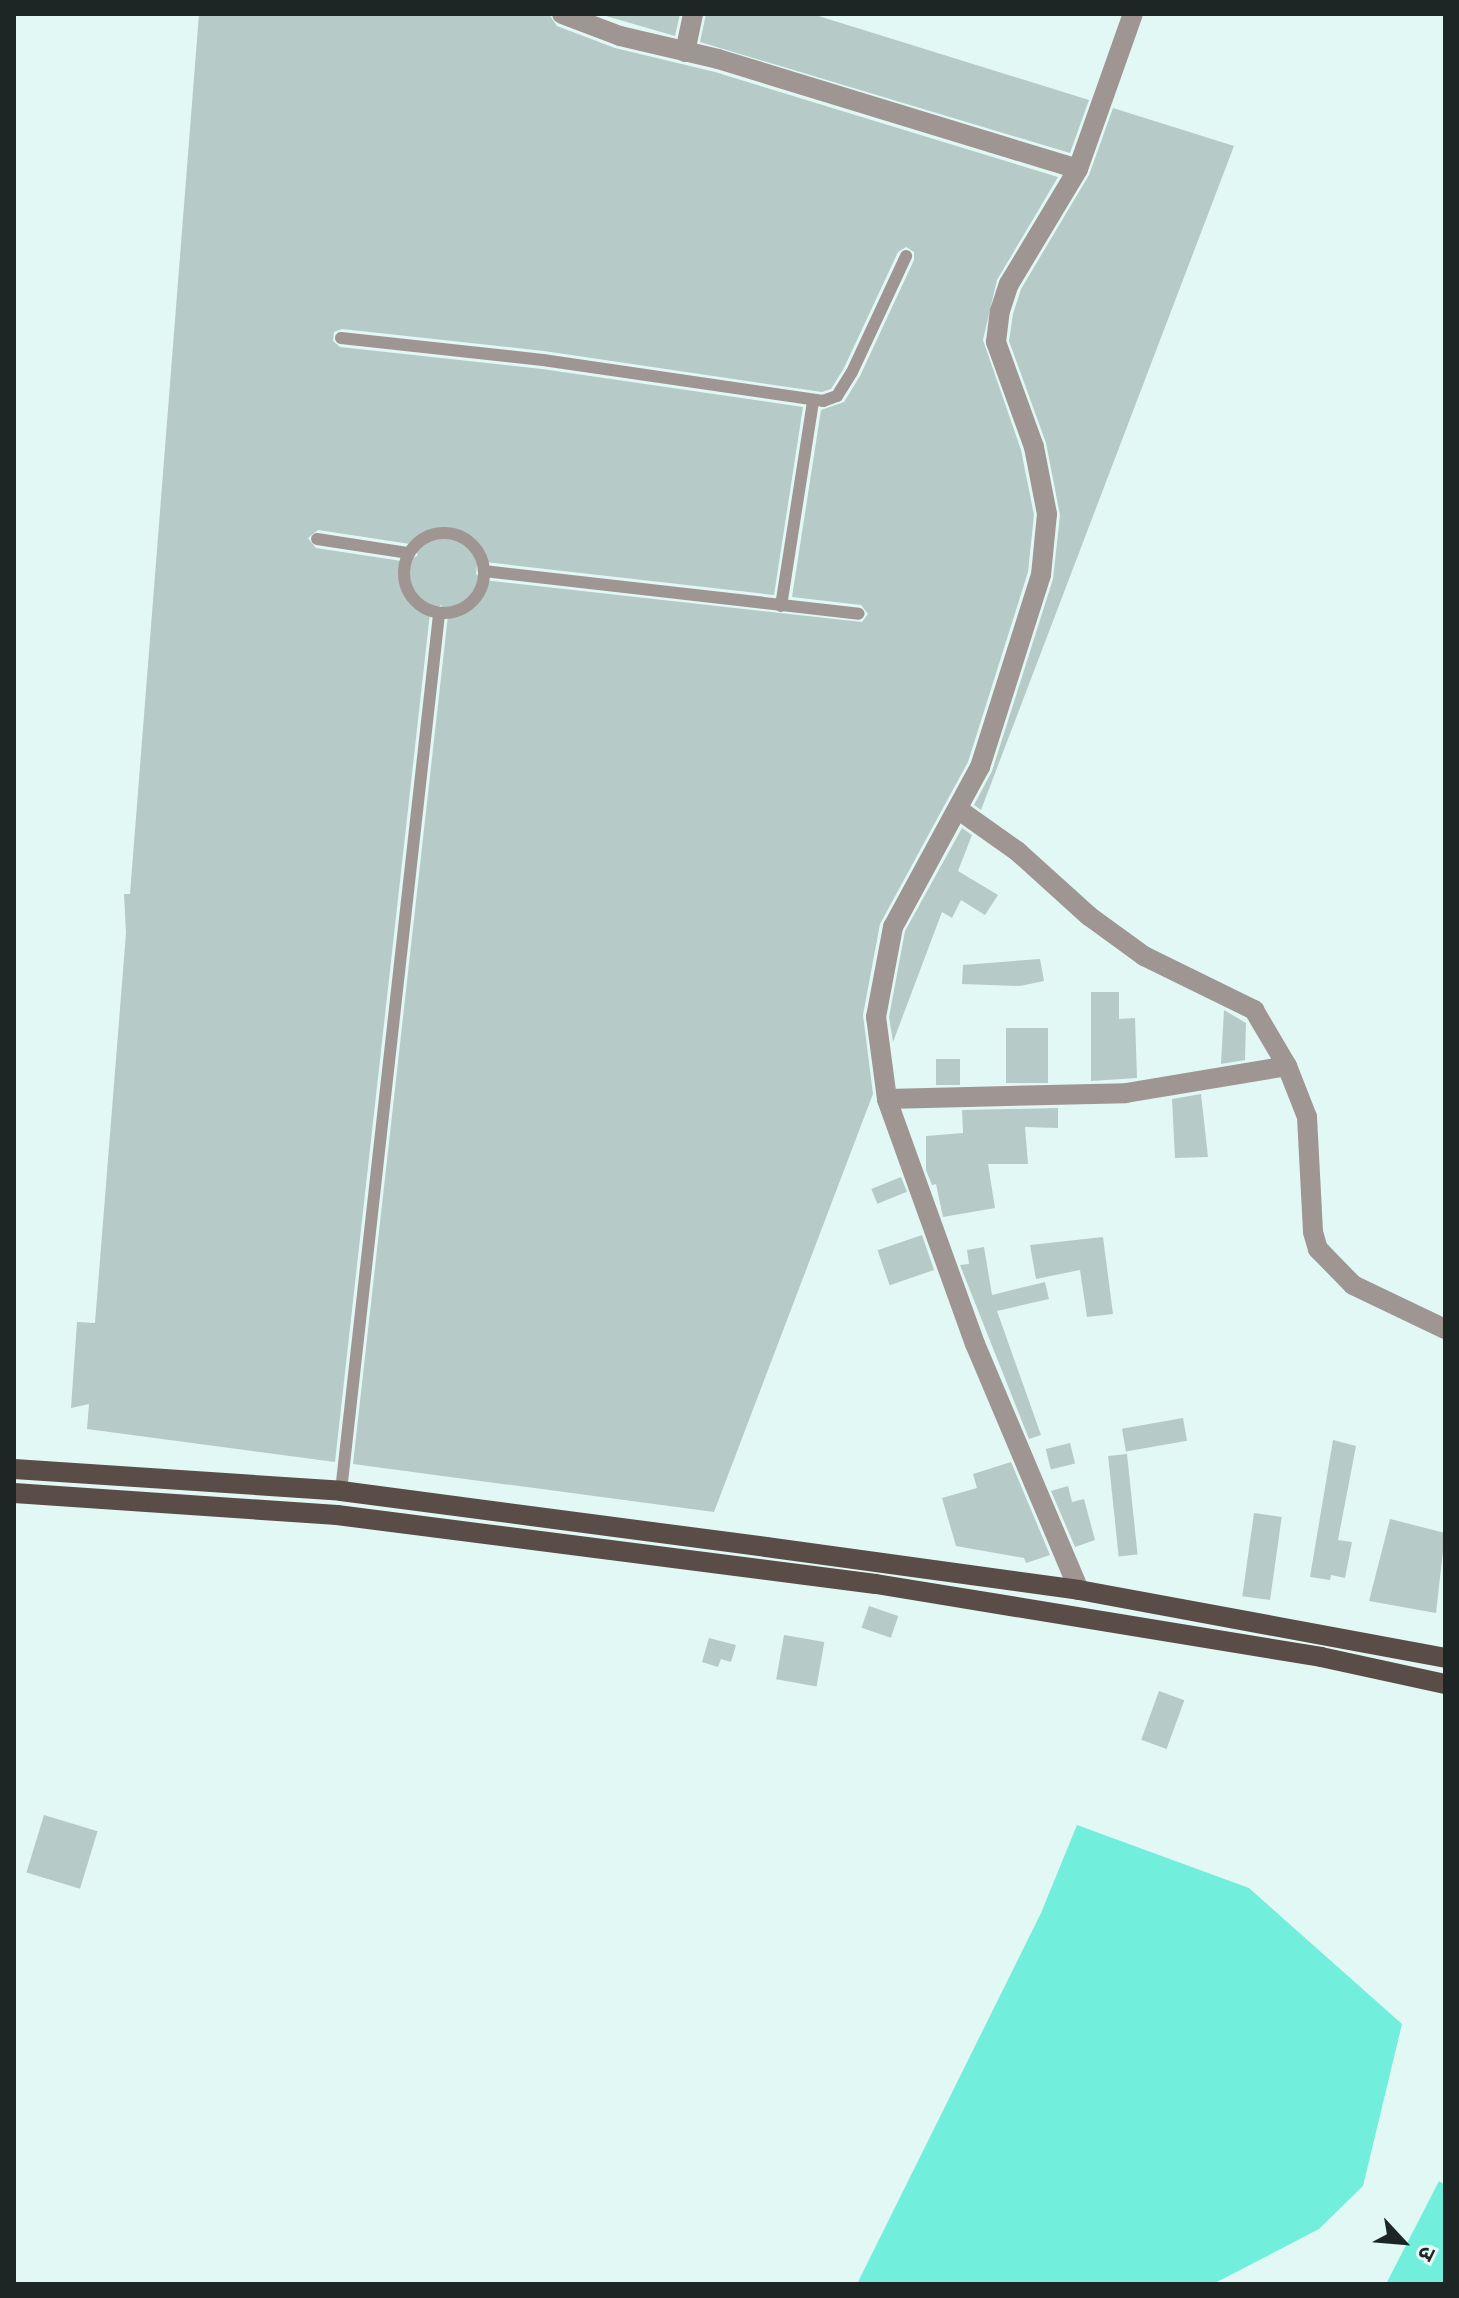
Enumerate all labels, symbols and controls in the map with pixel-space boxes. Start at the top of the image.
north arrow [1363,2202,1443,2282]
text: उ [1410,2241,1440,2264]

